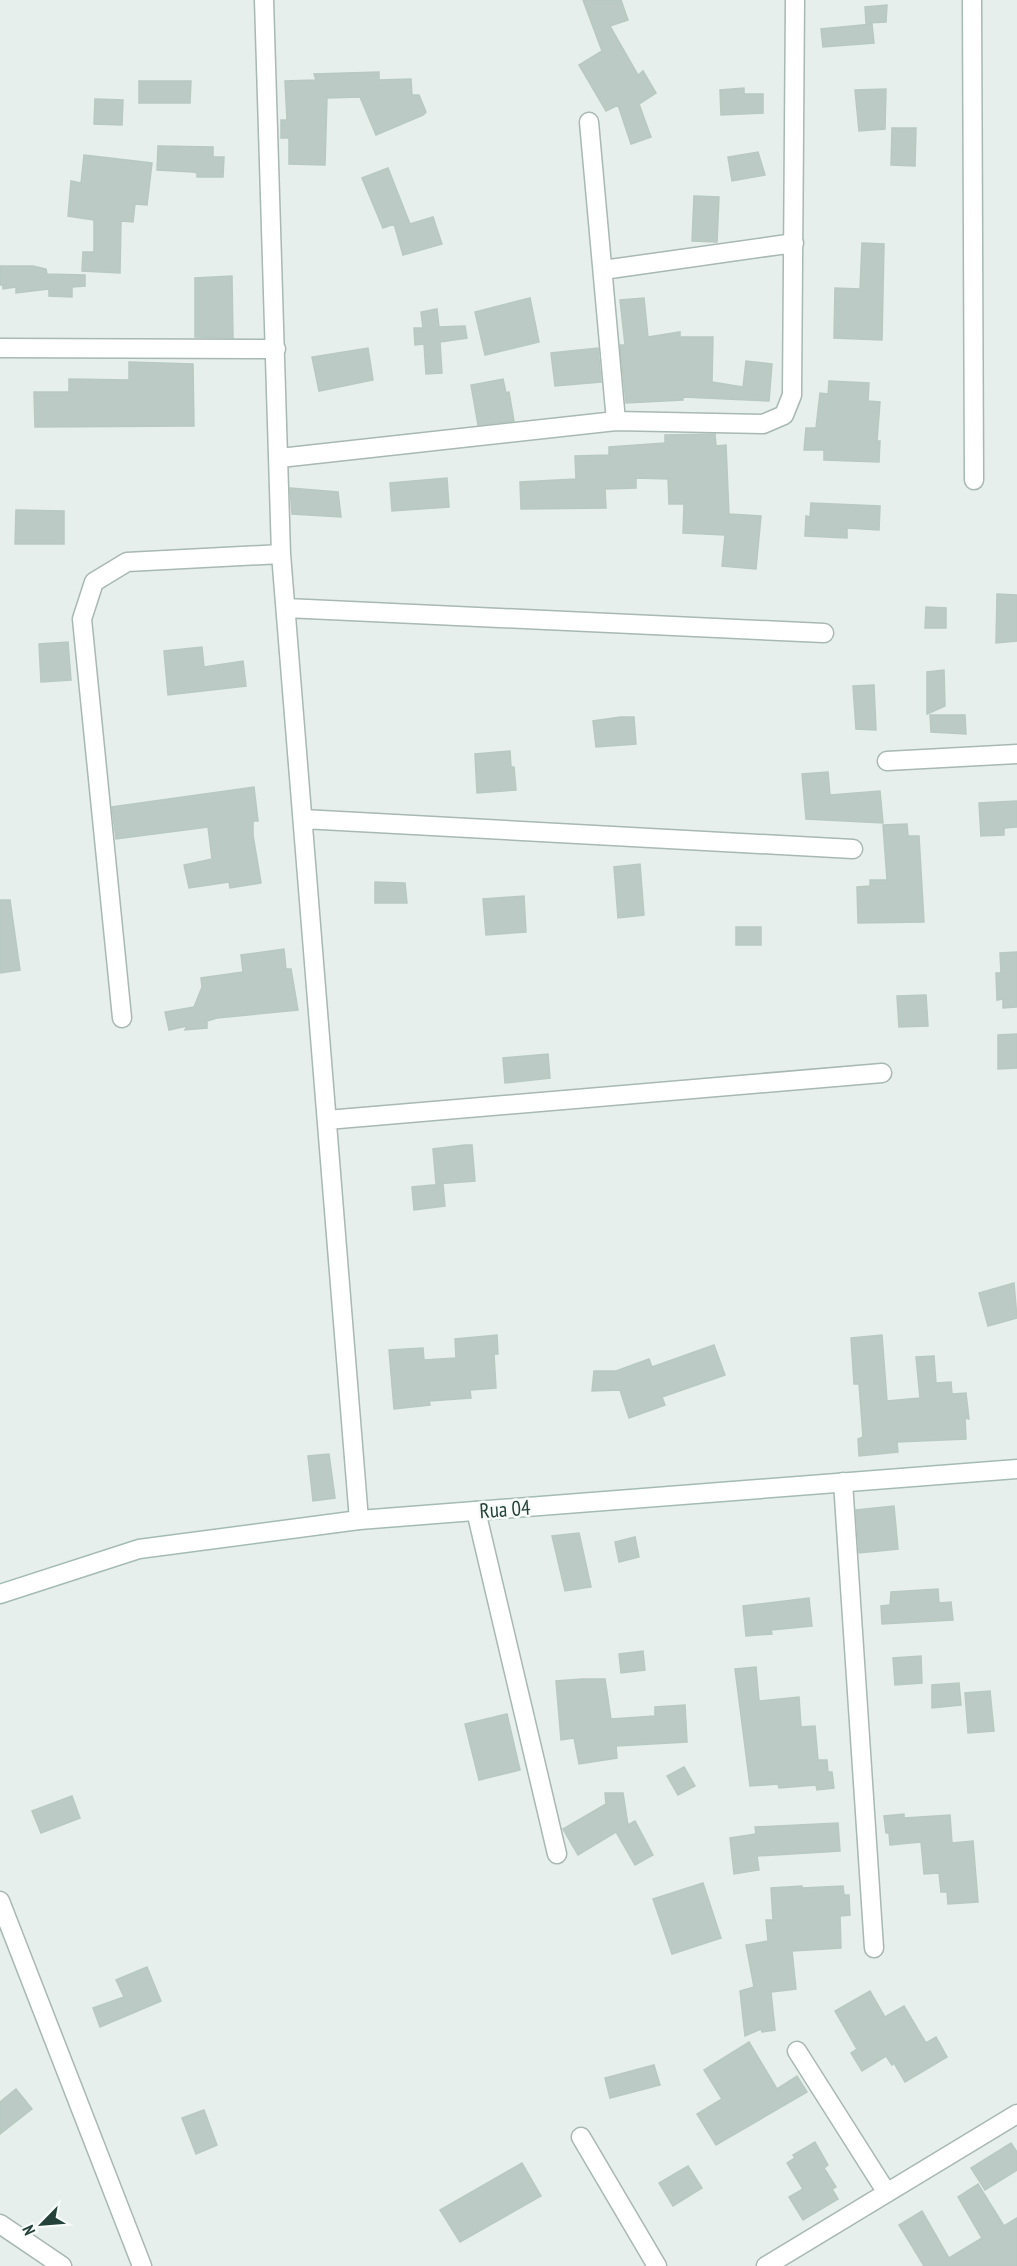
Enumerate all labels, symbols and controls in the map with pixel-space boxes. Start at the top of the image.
street label: Rua 04 [479,1494,532,1524]
north arrow [12,2194,72,2254]
text: N [18,2222,39,2238]

